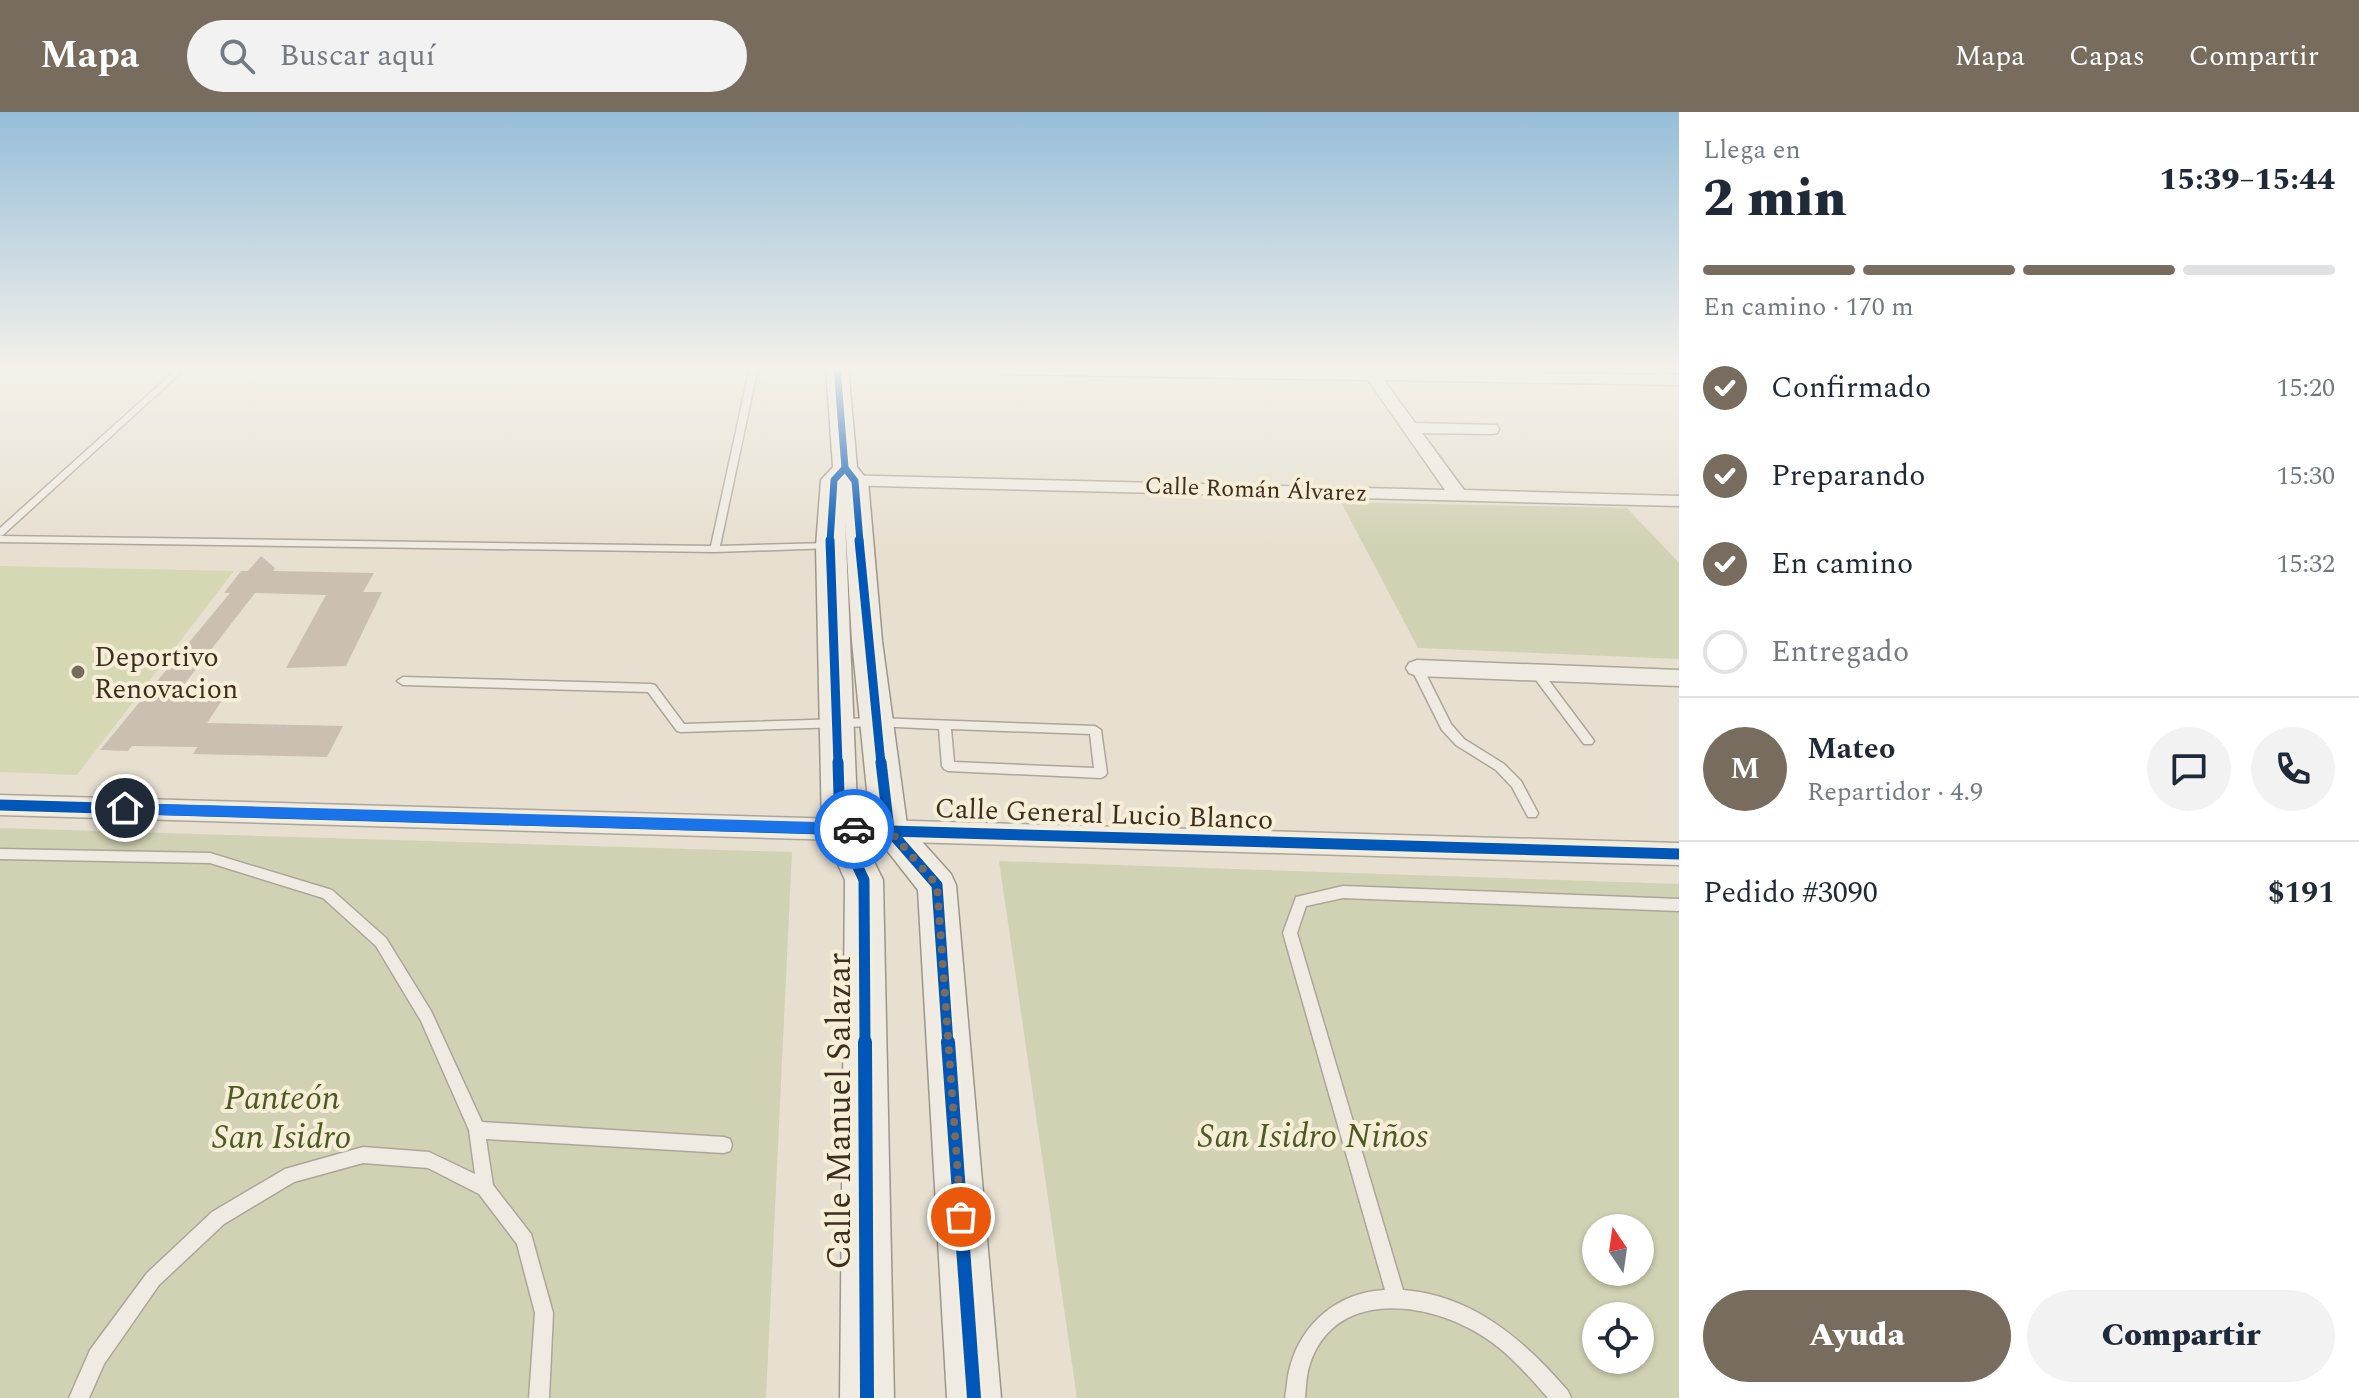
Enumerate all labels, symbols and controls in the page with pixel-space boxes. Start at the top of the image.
search box [187,20,747,92]
text: Mapa [40,27,139,85]
text: Buscar aquí [279,33,435,79]
icon: search [215,34,259,78]
text: Mapa [1955,35,2025,78]
text: Capas [2069,35,2145,78]
text: Compartir [2189,35,2319,78]
text: Llega en [1703,130,1801,170]
text: 15:39–15:44 [2159,157,2335,203]
text: 2 min [1703,160,1847,239]
text: En camino · 170 m [1703,287,1914,327]
text: Confirmado [1771,365,1931,411]
icon: check [1703,366,1747,410]
text: 15:20 [2276,368,2335,408]
text: Preparando [1771,453,1925,499]
icon: check [1703,454,1747,498]
text: 15:30 [2276,456,2335,496]
street label: Calle Román Álvarez [1144,468,1368,512]
text: En camino [1771,541,1913,587]
icon: check [1703,542,1747,586]
text: 15:32 [2276,544,2335,584]
text: Entregado [1771,629,1909,675]
place label: Deportivo Renovacion [94,636,238,711]
marker: Deportivo Renovacion [69,663,87,681]
text: Mateo [1807,726,1895,772]
button: chat [2147,727,2231,811]
button: phone [2251,727,2335,811]
text: M [1730,746,1760,792]
text: Repartidor · 4.9 [1807,772,1983,812]
pin [91,774,159,842]
icon: home [103,786,147,830]
street label: Calle General Lucio Blanco [934,787,1274,842]
courier [814,789,894,869]
icon: car [832,807,876,851]
text: Pedido #3090 [1703,870,1878,916]
text: $191 [2268,870,2335,916]
street label: Calle Manuel Salazar [814,952,866,1270]
park label: Panteón San Isidro [212,1073,352,1164]
park label: San Isidro Niños [1198,1111,1428,1163]
pin [927,1183,995,1251]
icon: bag [939,1195,983,1239]
north arrow [1582,1214,1654,1286]
map controls [1582,1214,1654,1374]
button: Ayuda [1703,1290,2011,1382]
button: Compartir [2027,1290,2335,1382]
button: locate [1582,1302,1654,1374]

